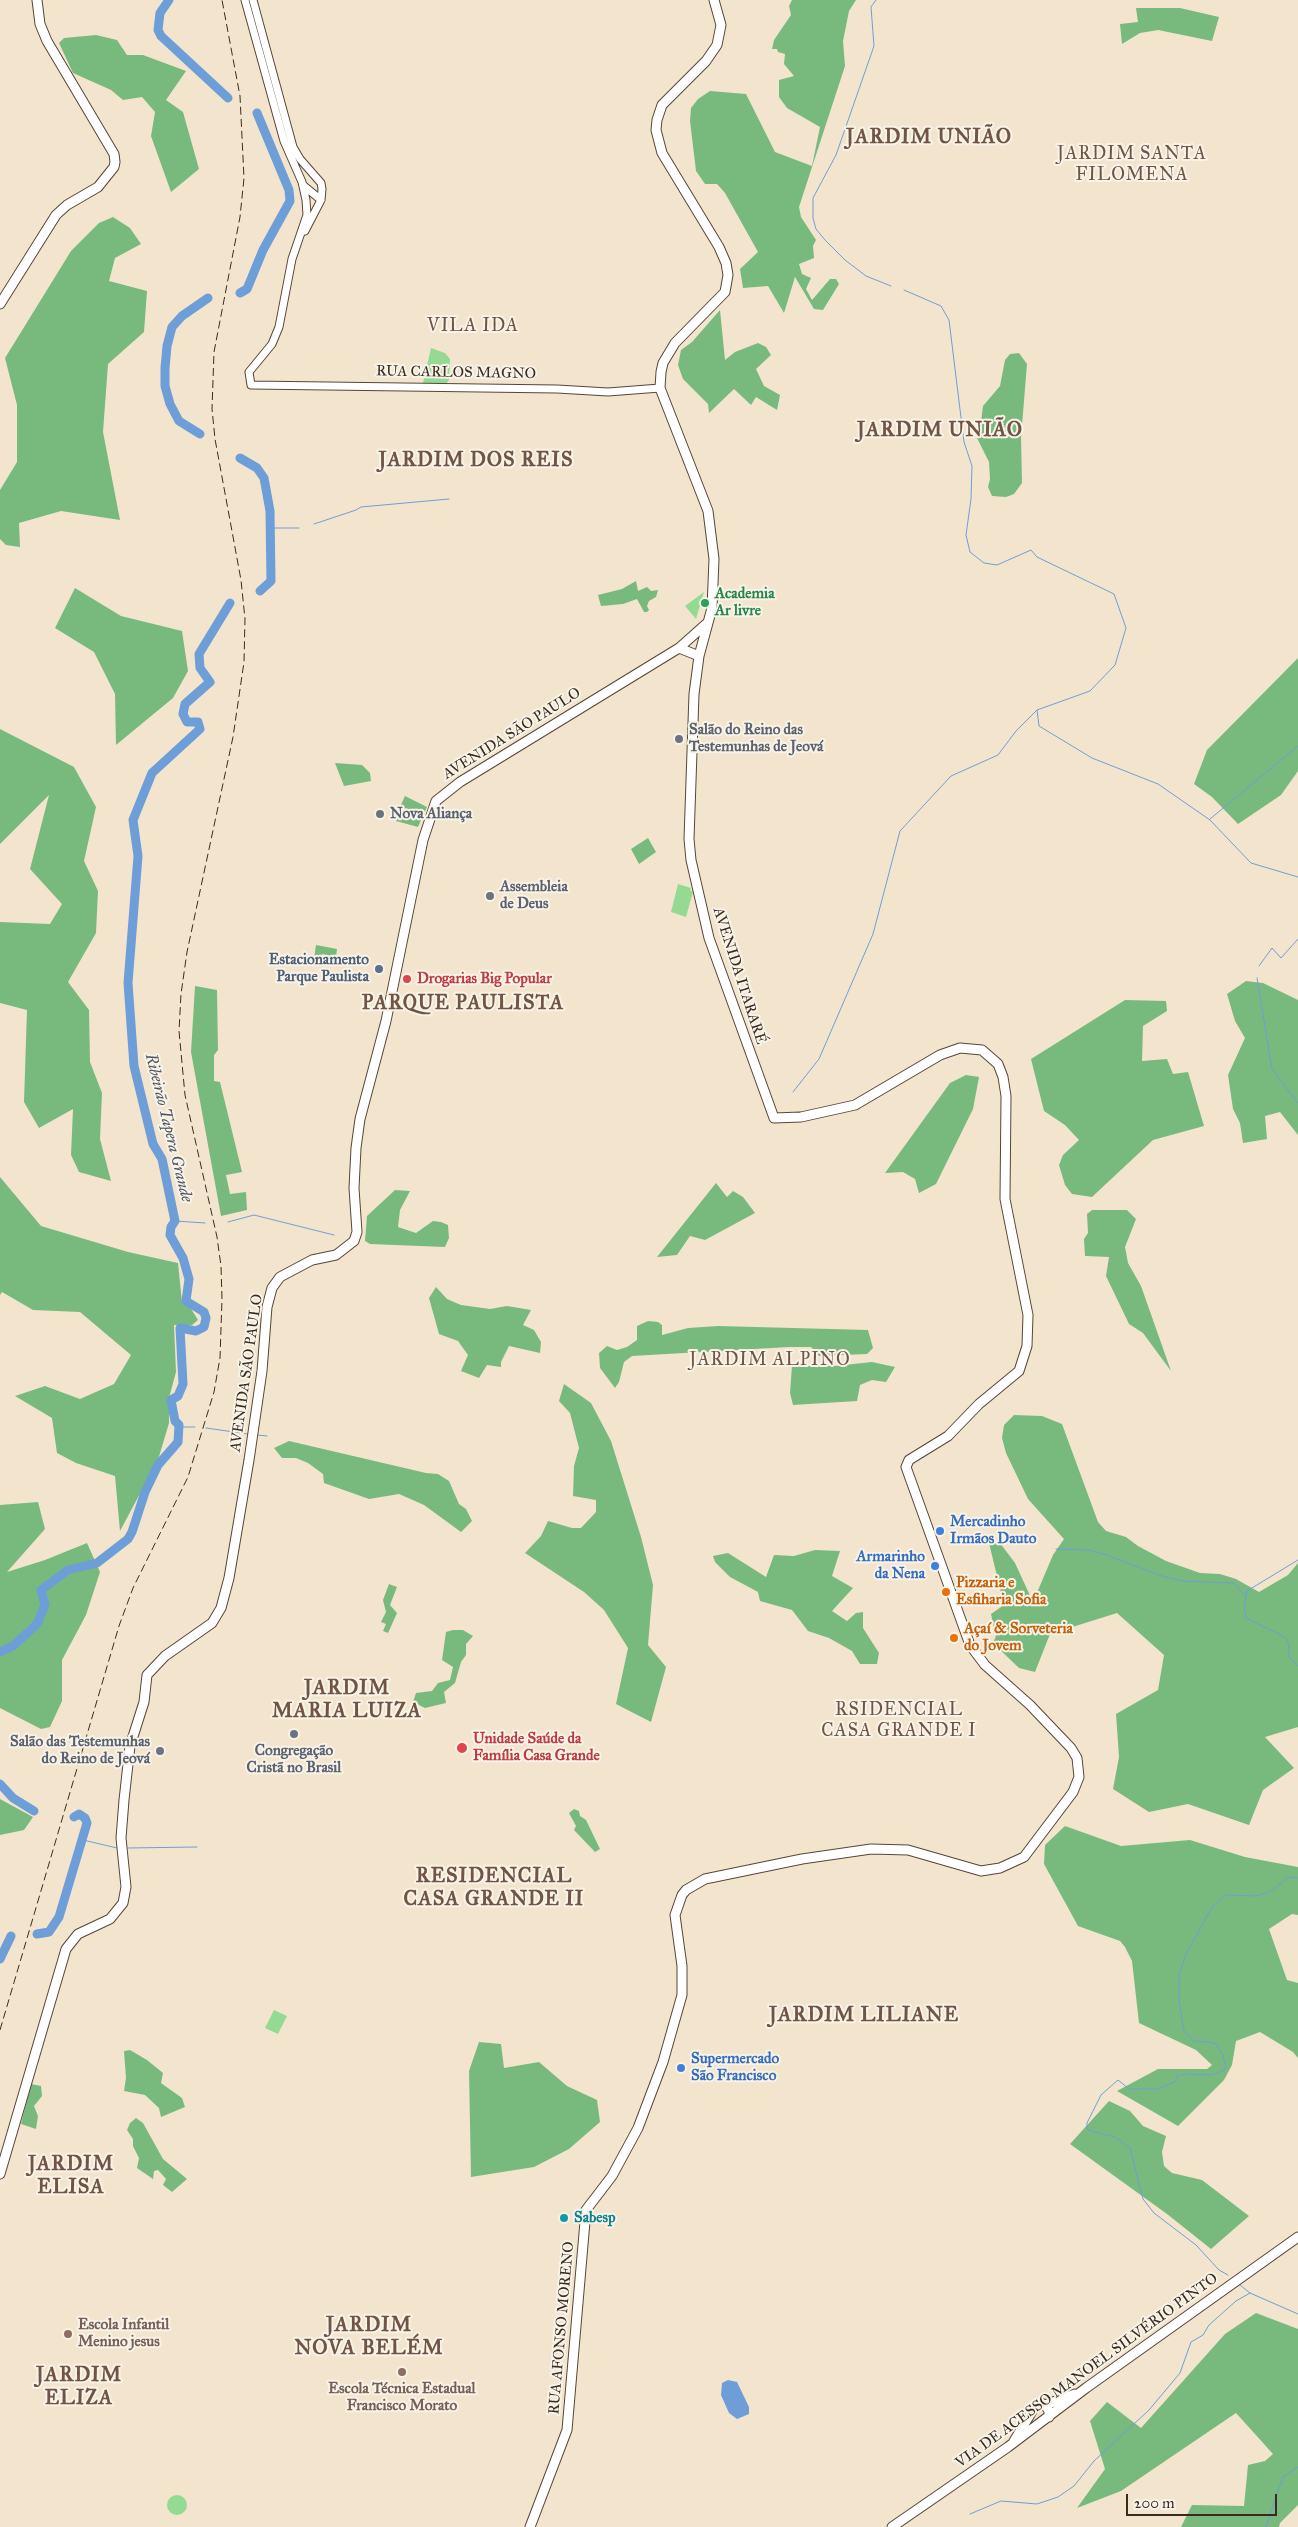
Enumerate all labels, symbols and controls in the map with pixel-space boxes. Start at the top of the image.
district label: JARDIM UNIÃO [844,126,1014,150]
district label: JARDIM SANTA FILOMENA [1056,144,1208,186]
district label: VILA IDA [426,316,520,338]
street label: RUA CARLOS MAGNO [376,363,536,383]
district label: JARDIM UNIÃO [855,419,1025,443]
district label: JARDIM DOS REIS [377,449,575,473]
place label: Academia Ar livre [715,585,775,620]
marker: Academia Ar livre [699,597,711,609]
street label: AVENIDA SÃO PAULO [440,684,584,784]
place label: Salão do Reino das Testemunhas de Jeová [689,721,823,756]
marker: Salão do Reino das Testemunhas de Jeová [673,733,685,745]
place label: Nova Aliança [390,805,472,823]
marker: Nova Aliança [374,808,386,820]
place label: Assembleia de Deus [500,878,568,913]
marker: Assembleia de Deus [484,890,496,902]
street label: AVENIDA ITARARÉ [708,905,770,1047]
place label: Estacionamento Parque Paulista [269,951,369,986]
marker: Estacionamento Parque Paulista [373,963,385,975]
place label: Drogarias Big Popular [417,970,552,988]
marker: Drogarias Big Popular [401,973,413,985]
district label: PARQUE PAULISTA [360,992,566,1016]
water label: Ribeirão Tapera Grande [140,1052,196,1204]
street label: AVENIDA SÃO PAULO [227,1293,267,1453]
district label: JARDIM ALPINO [688,1350,852,1372]
place label: Mercadinho Irmãos Dauto [950,1513,1037,1548]
marker: Mercadinho Irmãos Dauto [934,1525,946,1537]
place label: Armarinho da Nena [857,1548,925,1583]
marker: Armarinho da Nena [929,1560,941,1572]
place label: Pizzaria e Esfiharia Sofia [956,1574,1046,1609]
marker: Pizzaria e Esfiharia Sofia [940,1586,952,1598]
place label: Açaí & Sorveteria do Jovem [964,1620,1073,1655]
marker: Açaí & Sorveteria do Jovem [948,1632,960,1644]
district label: JARDIM MARIA LUIZA [271,1677,423,1724]
district label: RSIDENCIAL CASA GRANDE I [820,1700,978,1742]
marker: Congregação Cristã no Brasil [288,1728,300,1740]
place label: Unidade Saúde da Família Casa Grande [473,1730,600,1765]
place label: Salão das Testemunhas do Reino de Jeová [10,1733,150,1768]
marker: Unidade Saúde da Família Casa Grande [455,1741,469,1755]
place label: Congregação Cristã no Brasil [247,1742,341,1777]
marker: Salão das Testemunhas do Reino de Jeová [154,1745,166,1757]
district label: RESIDENCIAL CASA GRANDE II [402,1865,586,1912]
district label: JARDIM LILIANE [767,2004,961,2028]
place label: Supermercado São Francisco [691,2050,779,2085]
marker: Supermercado São Francisco [675,2062,687,2074]
district label: JARDIM ELISA [27,2153,115,2200]
place label: Sabesp [574,2209,615,2227]
marker: Sabesp [558,2212,570,2224]
street label: RUA AFONSO MORENO [545,2241,579,2415]
street label: VIA DE ACESSO MANOEL SILVÉRIO PINTO [952,2270,1222,2472]
district label: JARDIM NOVA BELÉM [293,2314,445,2361]
place label: Escola Infantil Menino jesus [78,2316,169,2351]
marker: Escola Infantil Menino jesus [62,2328,74,2340]
district label: JARDIM ELIZA [35,2364,123,2411]
marker: Escola Técnica Estadual Francisco Morato [396,2366,408,2378]
place label: Escola Técnica Estadual Francisco Morato [328,2380,476,2415]
scale bar [1128,2484,1279,2516]
text: 200 m [1134,2494,1175,2512]

